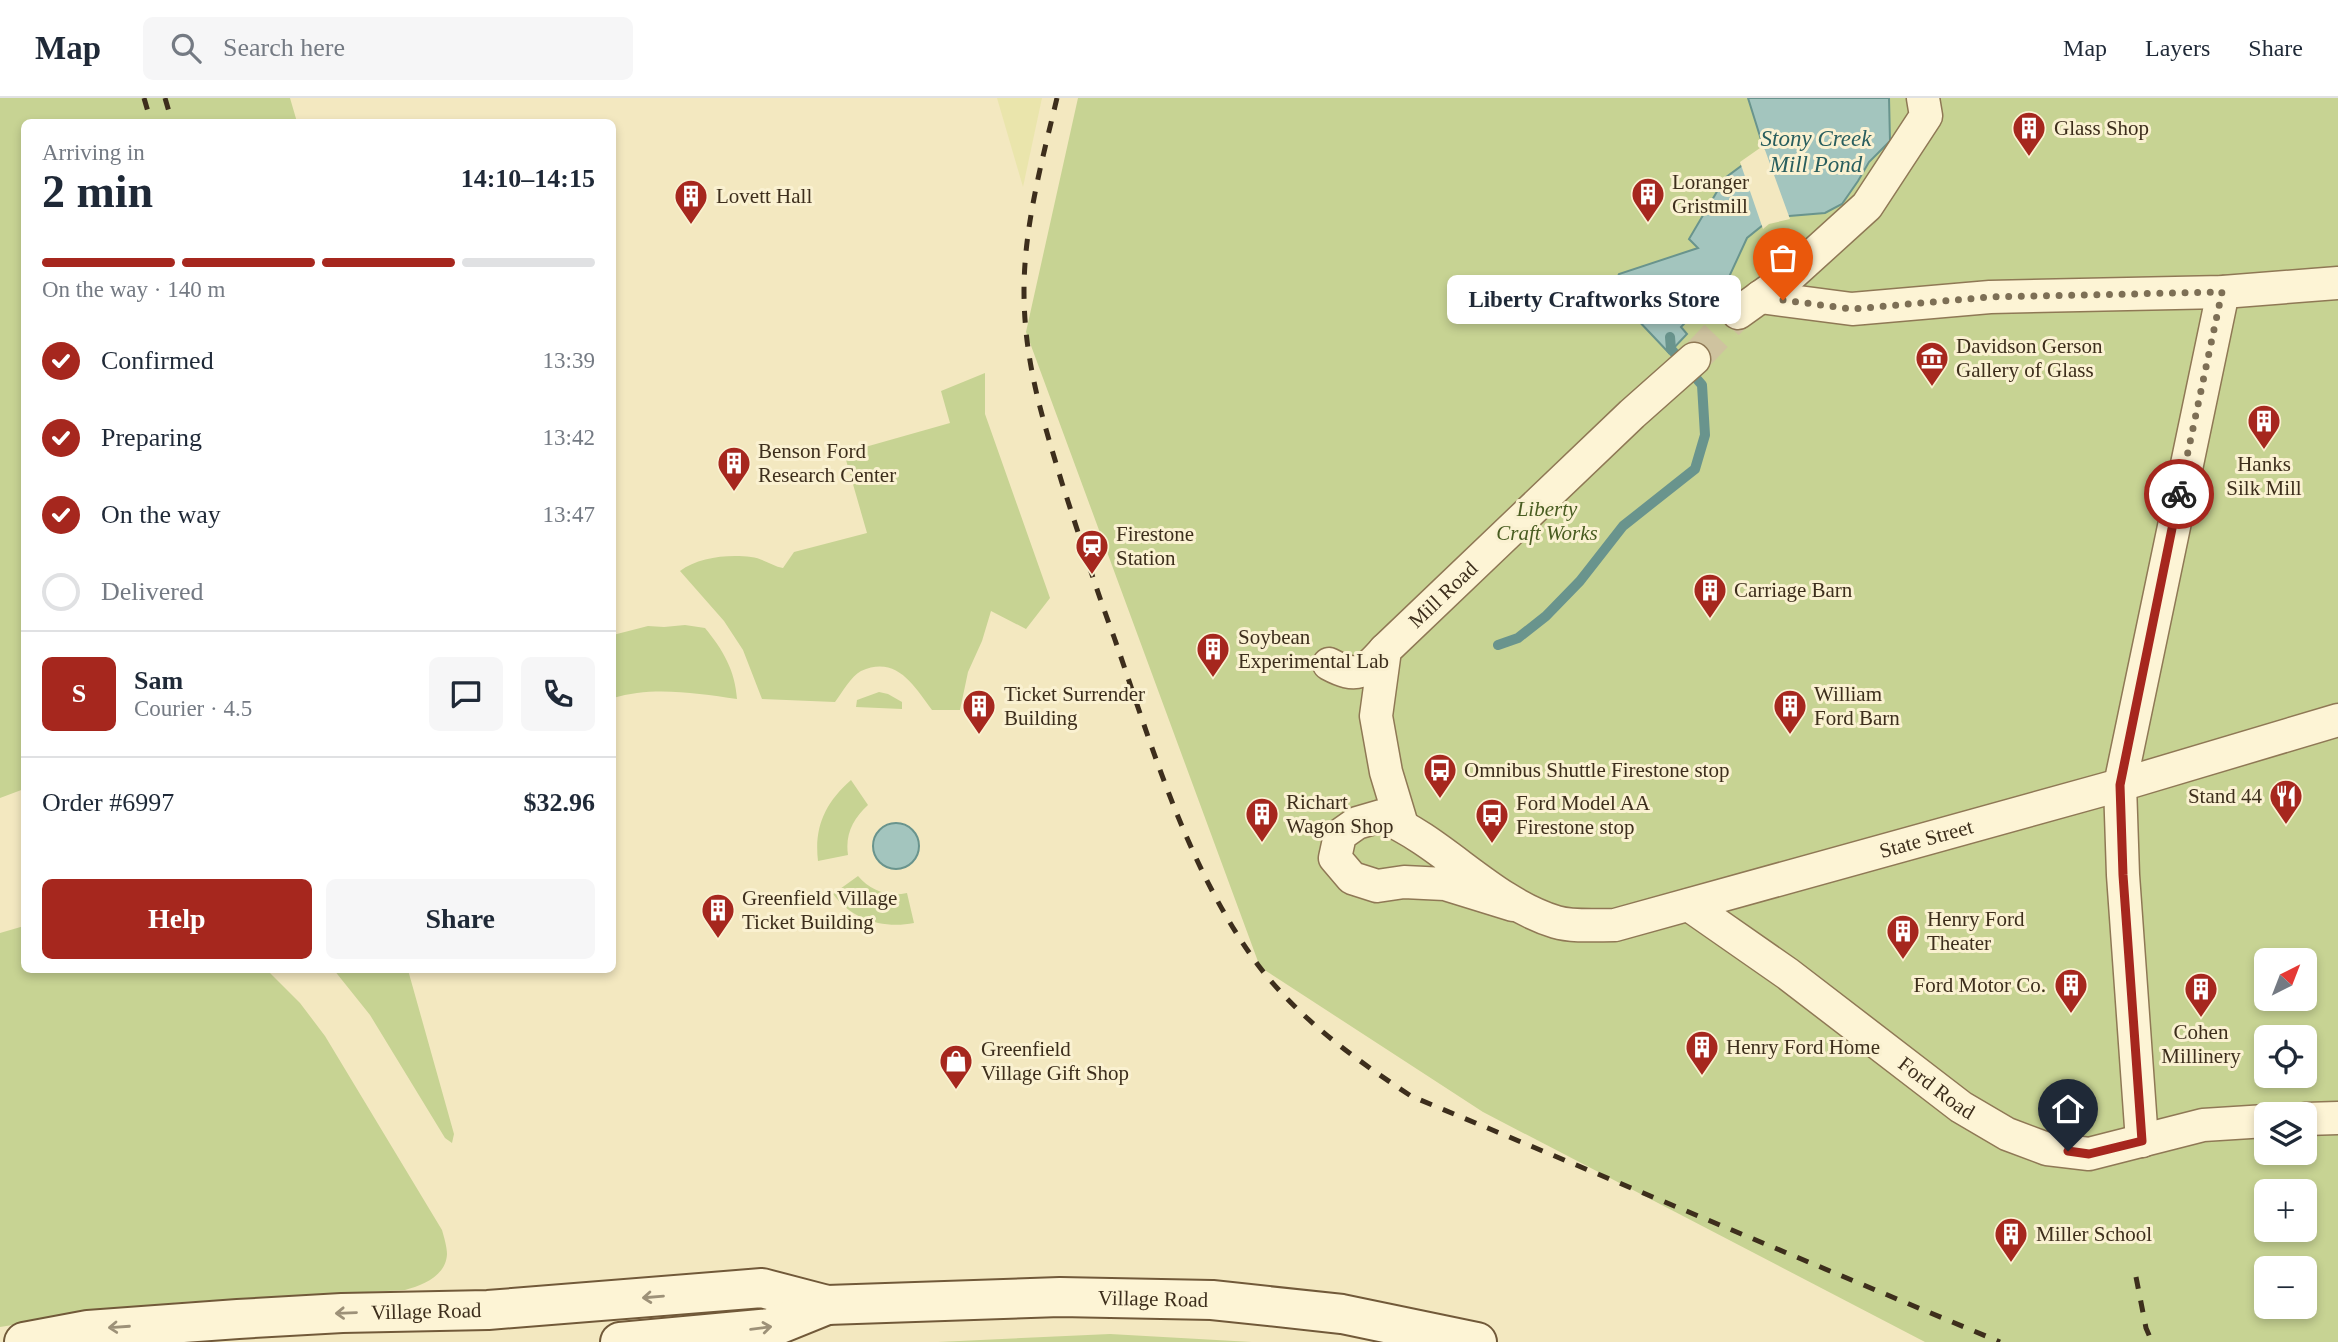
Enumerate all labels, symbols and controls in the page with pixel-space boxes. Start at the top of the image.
search box [143,17,633,80]
icon: search [167,29,205,67]
text: Map [35,30,101,66]
text: Search here [223,33,345,62]
text: Map [2063,35,2107,61]
text: Layers [2145,35,2210,61]
text: Share [2248,35,2303,61]
building icon: Glass Shop [2010,109,2048,158]
place label: Glass Shop [2054,116,2149,140]
water label: Stony Creek Mill Pond [1761,126,1872,177]
text: Arriving in [42,140,145,165]
text: 14:10–14:15 [461,164,595,193]
text: 2 min [42,166,153,217]
place label: Loranger Gristmill [1672,170,1749,218]
building icon: Loranger Gristmill [1629,175,1667,224]
building icon: Lovett Hall [672,177,710,226]
place label: Lovett Hall [716,184,812,208]
pin [1753,228,1813,300]
icon: bag [1764,239,1802,277]
callout: Liberty Craftworks Store [1447,276,1741,325]
text: On the way · 140 m [42,277,225,302]
text: Liberty Craftworks Store [1468,287,1720,312]
place label: Davidson Gerson Gallery of Glass [1956,334,2103,382]
museum icon: Davidson Gerson Gallery of Glass [1913,339,1951,388]
icon: check [42,342,80,380]
text: Confirmed [101,346,214,375]
text: 13:39 [543,348,595,373]
building icon: Hanks Silk Mill [2245,402,2283,451]
icon: check [42,419,80,457]
text: Preparing [101,423,202,452]
text: 13:42 [543,425,595,450]
place label: Benson Ford Research Center [758,439,896,487]
building icon: Benson Ford Research Center [715,444,753,493]
place label: Hanks Silk Mill [2226,452,2302,500]
courier [2144,459,2214,529]
icon: bike [2160,475,2198,513]
icon: check [42,496,80,534]
park label: Liberty Craft Works [1496,497,1598,545]
text: On the way [101,500,221,529]
text: 13:47 [543,502,595,527]
place label: Firestone Station [1116,522,1194,570]
station icon: Firestone Station [1073,527,1111,576]
street label: Mill Road [1404,556,1483,633]
building icon: Carriage Barn [1691,571,1729,620]
text: Delivered [101,577,204,606]
place label: Carriage Barn [1734,578,1853,602]
place label: Soybean Experimental Lab [1238,625,1389,673]
building icon: Soybean Experimental Lab [1194,630,1232,679]
button: chat [429,657,503,731]
button: phone [521,657,595,731]
text: Sam [134,666,183,695]
text: S [72,679,86,708]
place label: Ticket Surrender Building [1004,682,1145,730]
place label: William Ford Barn [1814,682,1900,730]
building icon: Ticket Surrender Building [960,687,998,736]
building icon: William Ford Barn [1771,687,1809,736]
text: Courier · 4.5 [134,696,252,721]
bus stop icon: Omnibus Shuttle Firestone stop [1421,751,1459,800]
place label: Omnibus Shuttle Firestone stop [1464,758,1729,782]
restaurant icon: Stand 44 [2267,777,2305,826]
place label: Stand 44 [2188,784,2262,808]
text: Order #6997 [42,788,174,817]
text: $32.96 [524,788,595,817]
place label: Richart Wagon Shop [1286,790,1393,838]
place label: Ford Model AA Firestone stop [1516,791,1651,839]
building icon: Richart Wagon Shop [1243,795,1281,844]
bus stop icon: Ford Model AA Firestone stop [1473,796,1511,845]
street label: State Street [1877,814,1976,863]
button: Help [42,879,312,959]
button: Share [326,879,595,959]
place label: Greenfield Village Ticket Building [742,886,897,934]
building icon: Greenfield Village Ticket Building [699,891,737,940]
place label: Henry Ford Theater [1927,907,2025,955]
building icon: Henry Ford Theater [1884,912,1922,961]
north arrow [2254,948,2317,1012]
map controls [2254,948,2317,1319]
building icon: Ford Motor Co. [2052,966,2090,1015]
building icon: Cohen Millinery [2182,970,2220,1019]
place label: Ford Motor Co. [1914,973,2046,997]
place label: Cohen Millinery [2161,1020,2241,1068]
button: locate [2254,1025,2317,1088]
building icon: Henry Ford Home [1683,1028,1721,1077]
place label: Henry Ford Home [1726,1035,1880,1059]
place label: Greenfield Village Gift Shop [981,1037,1129,1085]
shop icon: Greenfield Village Gift Shop [937,1042,975,1091]
street label: Ford Road [1894,1051,1979,1125]
pin [2038,1079,2098,1151]
icon: home [2049,1090,2087,1128]
button: layers [2254,1102,2317,1165]
button: + [2254,1179,2317,1242]
building icon: Miller School [1992,1215,2030,1264]
place label: Miller School [2036,1222,2152,1246]
button: − [2254,1256,2317,1319]
street label: Village Road [1098,1286,1209,1312]
one-way arrow [642,1291,664,1304]
street label: Village Road [371,1298,482,1324]
one-way arrow [335,1307,358,1320]
one-way arrow [108,1321,131,1334]
one-way arrow [749,1322,771,1335]

